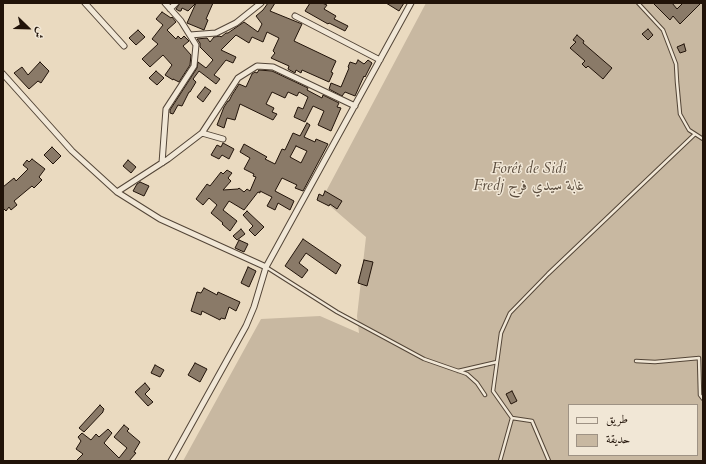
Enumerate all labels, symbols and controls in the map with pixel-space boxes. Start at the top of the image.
north arrow [8,8,48,48]
text: ش [30,25,49,41]
park label: Forêt de Sidi Fredj غابة سيدي فرج [473,161,585,196]
legend [568,404,698,456]
text: طريق [606,411,628,427]
text: حديقة [606,431,630,447]

